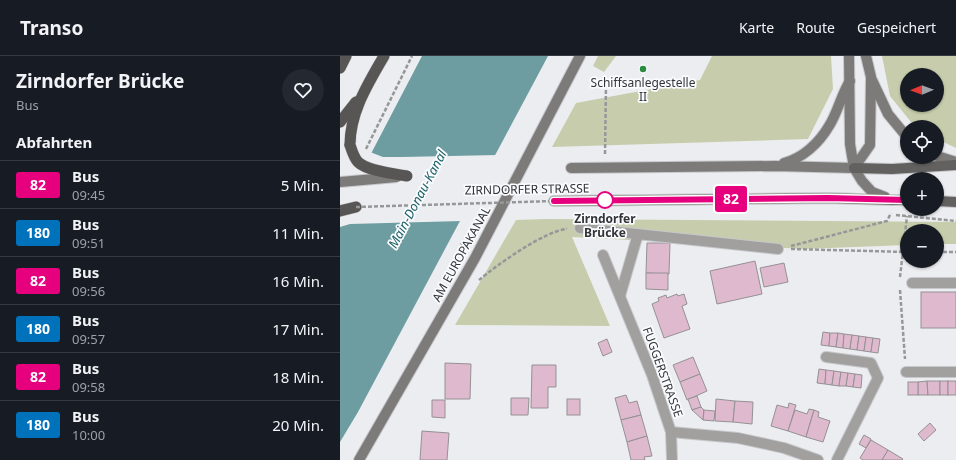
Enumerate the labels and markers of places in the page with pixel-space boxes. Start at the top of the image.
marker: Schiffsanlegestelle II [638,64,648,74]
place label: Schiffsanlegestelle II [591,74,696,105]
marker: Zirndorfer Brücke [596,191,614,209]
place label: Zirndorfer Brücke [574,210,636,241]

